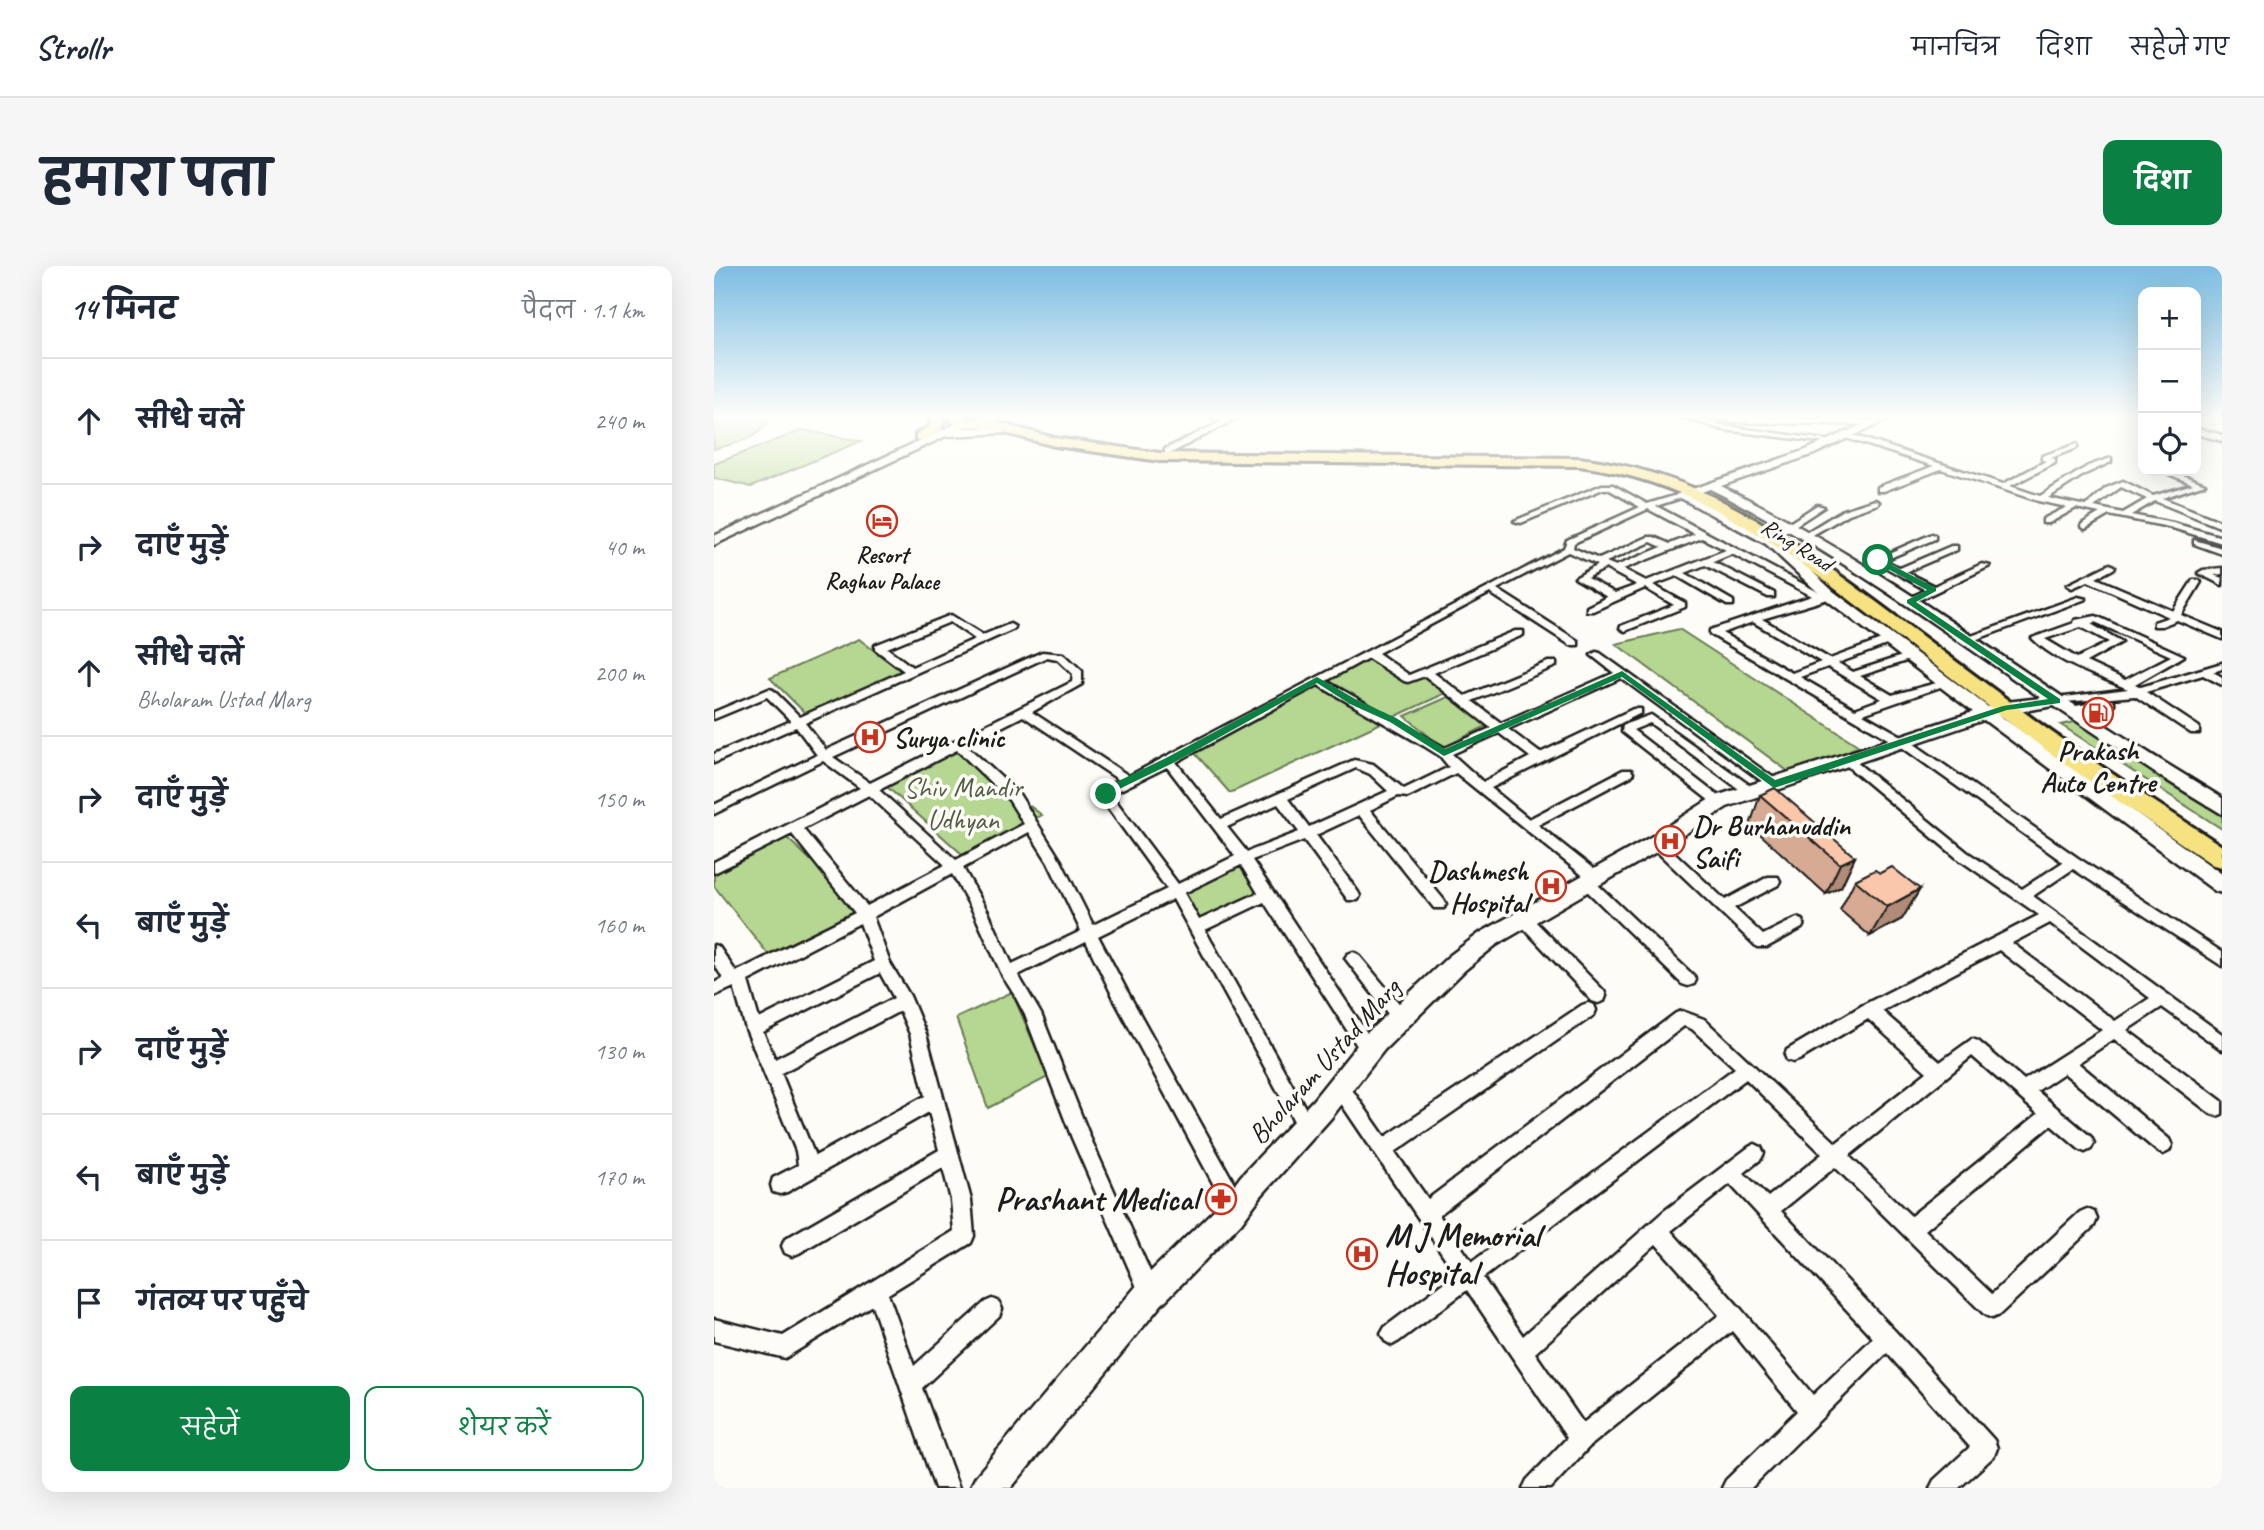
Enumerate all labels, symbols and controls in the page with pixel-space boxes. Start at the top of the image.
text: Strollr [35,27,110,69]
text: मानचित्र [1911,32,1999,62]
text: दिशा [2037,32,2092,62]
text: सहेजे गए [2130,32,2229,62]
button: दिशा [2103,140,2222,225]
text: हमारा पता [42,148,272,210]
map controls [2138,287,2201,476]
button: + [2138,287,2201,350]
text: 14 मिनट [70,290,177,328]
text: पैदल · 1.1 km [522,296,644,325]
button: − [2138,350,2201,413]
icon: ahead [70,402,108,440]
text: सीधे चलें [137,403,243,436]
text: 240 m [595,407,644,436]
button: locate [2138,413,2201,476]
hotel icon: Resort Raghav Palace [865,504,899,538]
street label: Ring Road [1756,512,1841,580]
icon: right [70,528,108,566]
text: दाएँ मुड़ें [137,529,227,562]
text: 40 m [605,533,644,562]
place label: Resort Raghav Palace [825,541,941,596]
route start [1862,544,1893,575]
text: सीधे चलें [137,640,243,673]
icon: ahead [70,654,108,692]
text: 200 m [595,659,644,688]
text: Bholaram Ustad Marg [137,685,310,714]
fuel station icon: Prakash Auto Centre [2081,696,2115,730]
hospital icon: Surya clinic [853,720,887,754]
place label: Surya clinic [893,720,1006,756]
place label: Prakash Auto Centre [2041,733,2158,800]
park label: Shiv Mandir Udhyan [904,770,1024,837]
route end [1090,778,1121,809]
icon: right [70,780,108,818]
text: दाएँ मुड़ें [137,781,227,814]
text: 150 m [595,785,644,814]
place label: Dr Burhanuddin Saifi [1693,808,1851,875]
hospital icon: Dr Burhanuddin Saifi [1653,824,1687,858]
place label: Dashmesh Hospital [1428,853,1534,920]
hospital icon: Dashmesh Hospital [1534,869,1568,903]
icon: left [70,906,108,944]
text: बाएँ मुड़ें [137,907,228,940]
text: 160 m [595,911,644,940]
street label: Bholaram Ustad Marg [1240,969,1409,1151]
icon: right [70,1032,108,1070]
text: दाएँ मुड़ें [137,1033,227,1066]
text: 130 m [595,1037,644,1066]
icon: left [70,1158,108,1196]
text: बाएँ मुड़ें [137,1159,228,1192]
text: 170 m [595,1163,644,1192]
place label: Prashant Medical [995,1178,1204,1220]
pharmacy icon: Prashant Medical [1204,1182,1238,1216]
place label: M J Memorial Hospital [1385,1214,1546,1294]
hospital icon: M J Memorial Hospital [1345,1237,1379,1271]
icon: arrive [70,1284,108,1322]
text: गंतव्य पर पहुँचे [137,1285,308,1318]
button: सहेजें [70,1386,350,1471]
button: शेयर करें [364,1386,644,1471]

